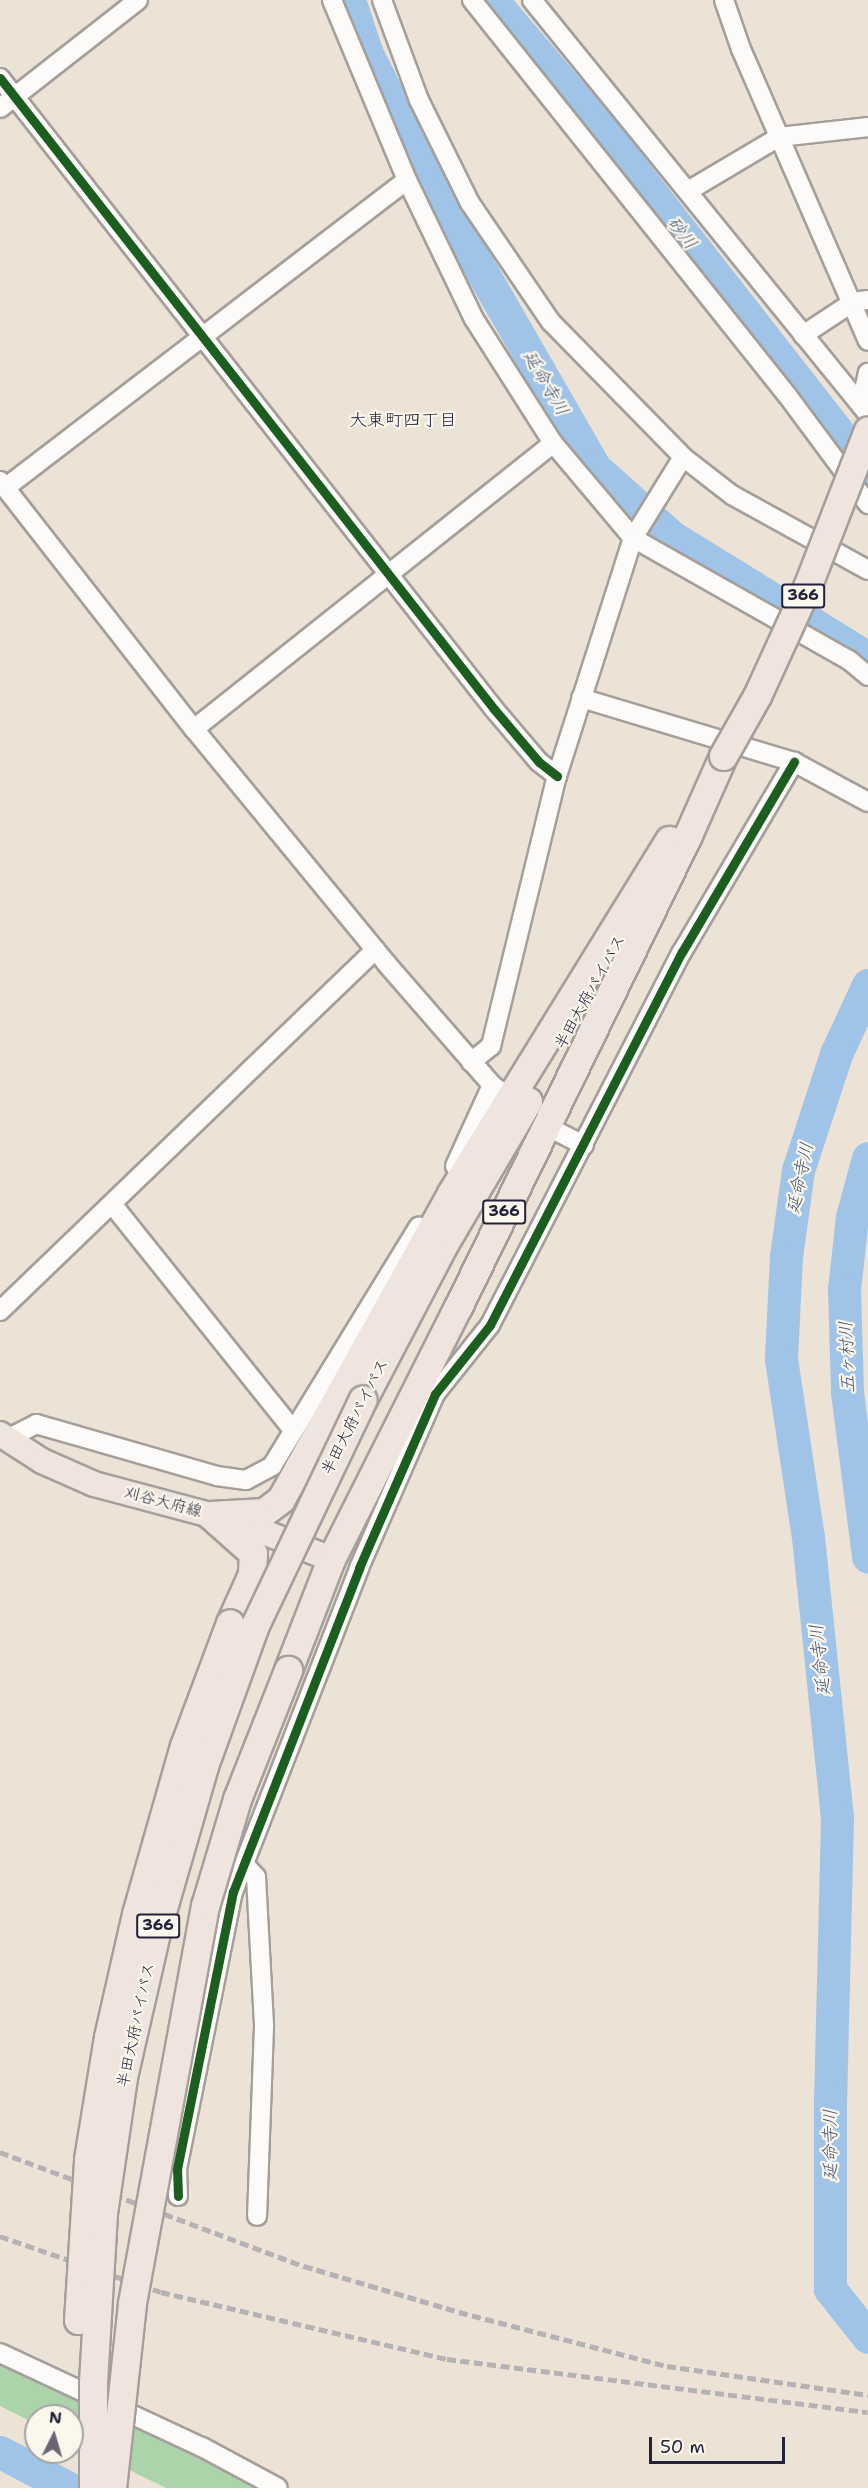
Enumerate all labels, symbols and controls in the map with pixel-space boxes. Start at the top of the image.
water label: 砂川 [662,212,702,254]
water label: 延命寺川 [519,346,573,420]
district label: 大東町四丁目 [349,409,457,431]
road number: 366 [780,584,826,608]
street label: 半田大府パイパス [551,931,629,1053]
water label: 延命寺川 [782,1141,818,1215]
road number: 366 [482,1200,526,1224]
water label: 五ヶ村川 [835,1321,859,1393]
street label: 半田大府パイパス [317,1356,393,1478]
street label: 刈谷大府線 [122,1482,204,1522]
water label: 延命寺川 [805,1623,835,1697]
road number: 366 [136,1914,180,1938]
street label: 半田大府パイパス [113,1960,159,2090]
water label: 延命寺川 [819,2109,841,2181]
north arrow [24,2404,84,2464]
text: N [48,2407,63,2429]
scale bar [652,2425,788,2463]
text: 50 m [660,2435,705,2459]

